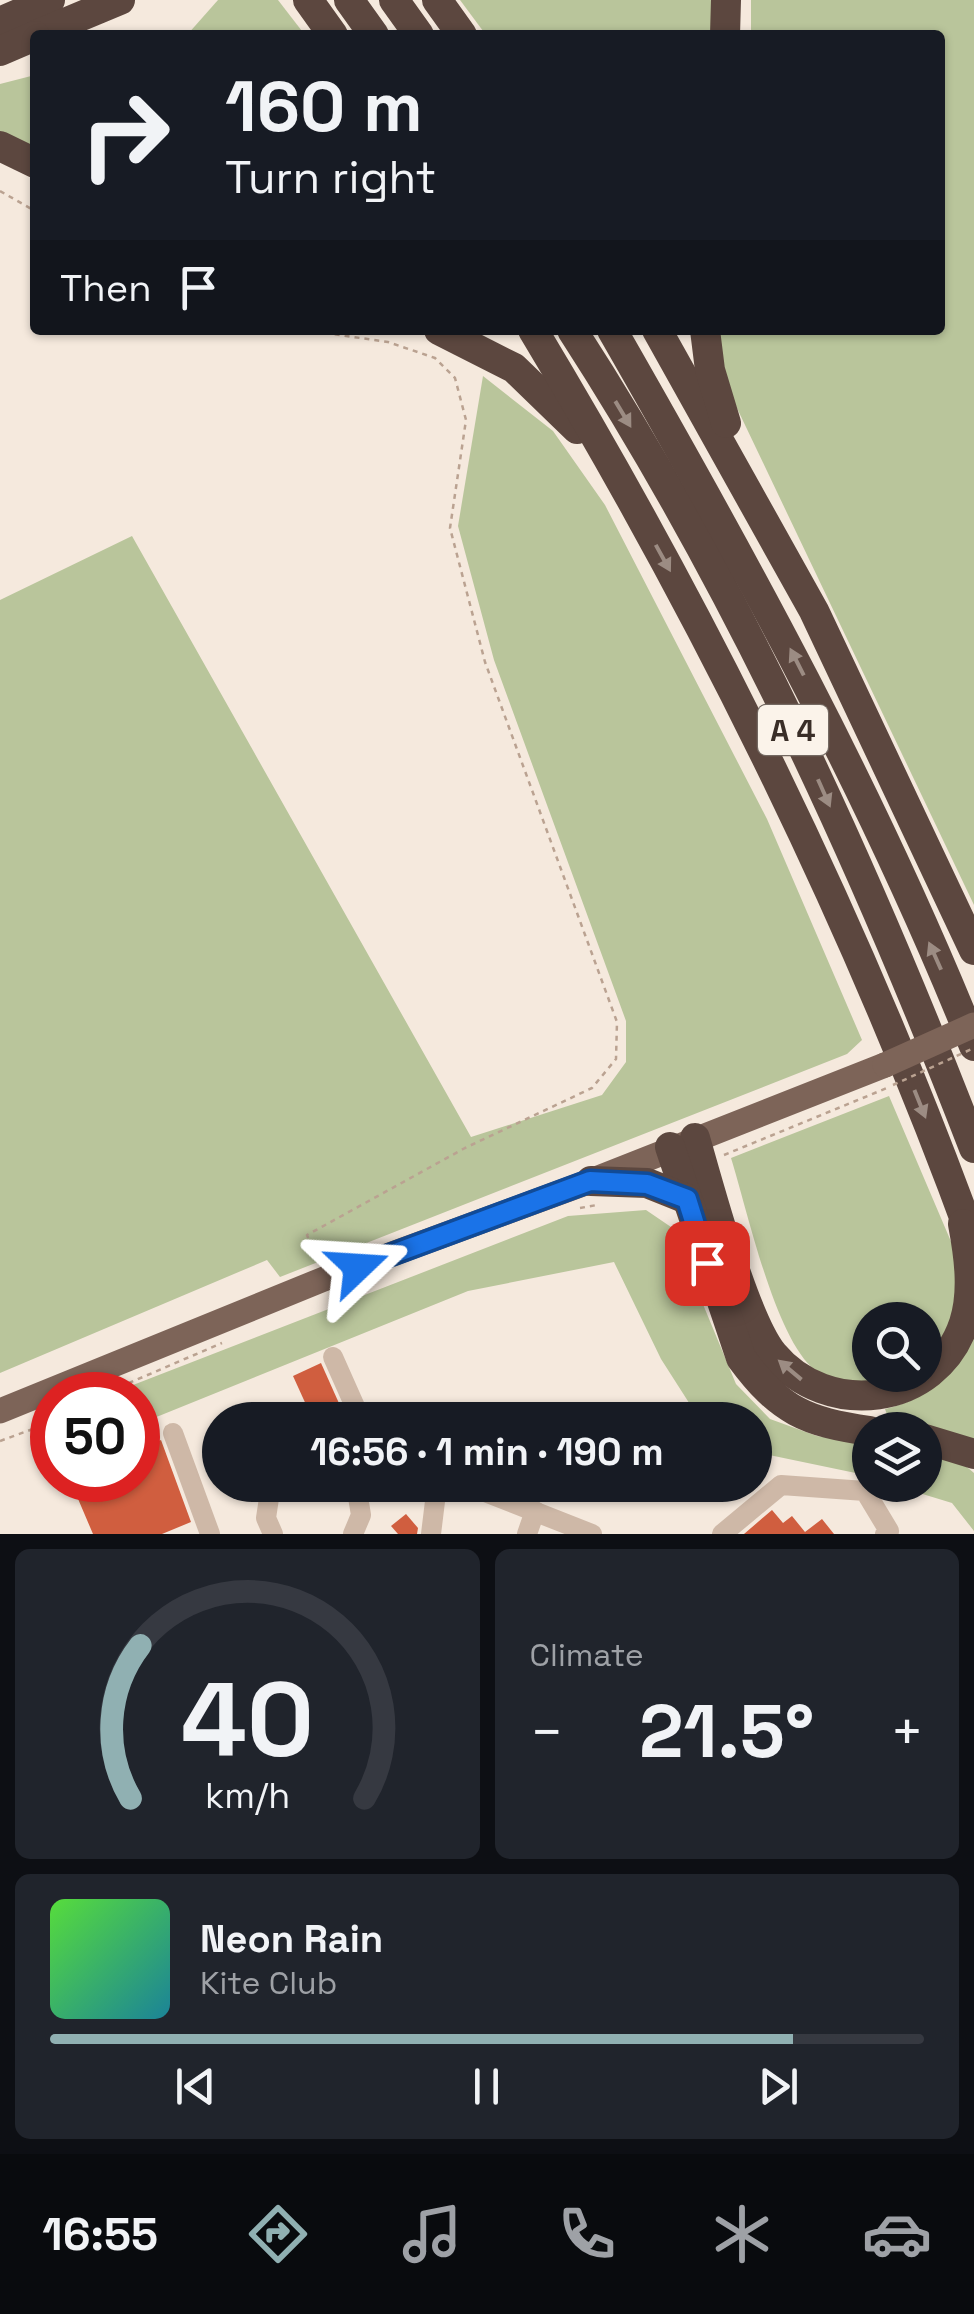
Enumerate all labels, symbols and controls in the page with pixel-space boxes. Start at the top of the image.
text: 160 m [225,62,423,151]
icon: right [60,70,190,200]
text: Turn right [225,149,436,206]
icon: arrive [171,260,226,315]
text: Then [60,264,151,312]
one-way arrow [614,400,631,428]
one-way arrow [655,543,672,572]
one-way arrow [789,647,806,676]
road number: A 4 [758,705,828,755]
one-way arrow [816,779,832,808]
one-way arrow [927,941,943,971]
one-way arrow [913,1089,929,1119]
position arrow [306,1215,410,1319]
pin [665,1221,750,1306]
icon: arrive [680,1236,735,1291]
map controls [852,1302,942,1502]
button: search [852,1302,942,1392]
one-way arrow [778,1360,803,1381]
speed limit sign: 50 [30,1372,160,1502]
button: layers [852,1412,942,1502]
text: 16:56 · 1 min · 190 m [310,1428,664,1476]
text: Climate [530,1635,644,1675]
text: 40 [180,1654,314,1786]
text: 21.5° [639,1683,814,1779]
text: − [530,1697,564,1767]
text: + [890,1697,924,1767]
text: km/h [205,1773,290,1818]
text: Neon Rain [200,1915,383,1963]
text: Kite Club [200,1963,337,2003]
icon: previous [168,2059,223,2114]
icon: pause [459,2059,514,2114]
icon: next [751,2059,806,2114]
icon: directions [243,2199,313,2269]
icon: music [397,2199,467,2269]
icon: phone [552,2199,622,2269]
icon: climate [707,2199,777,2269]
icon: car [862,2199,932,2269]
text: 16:55 [42,2206,158,2263]

